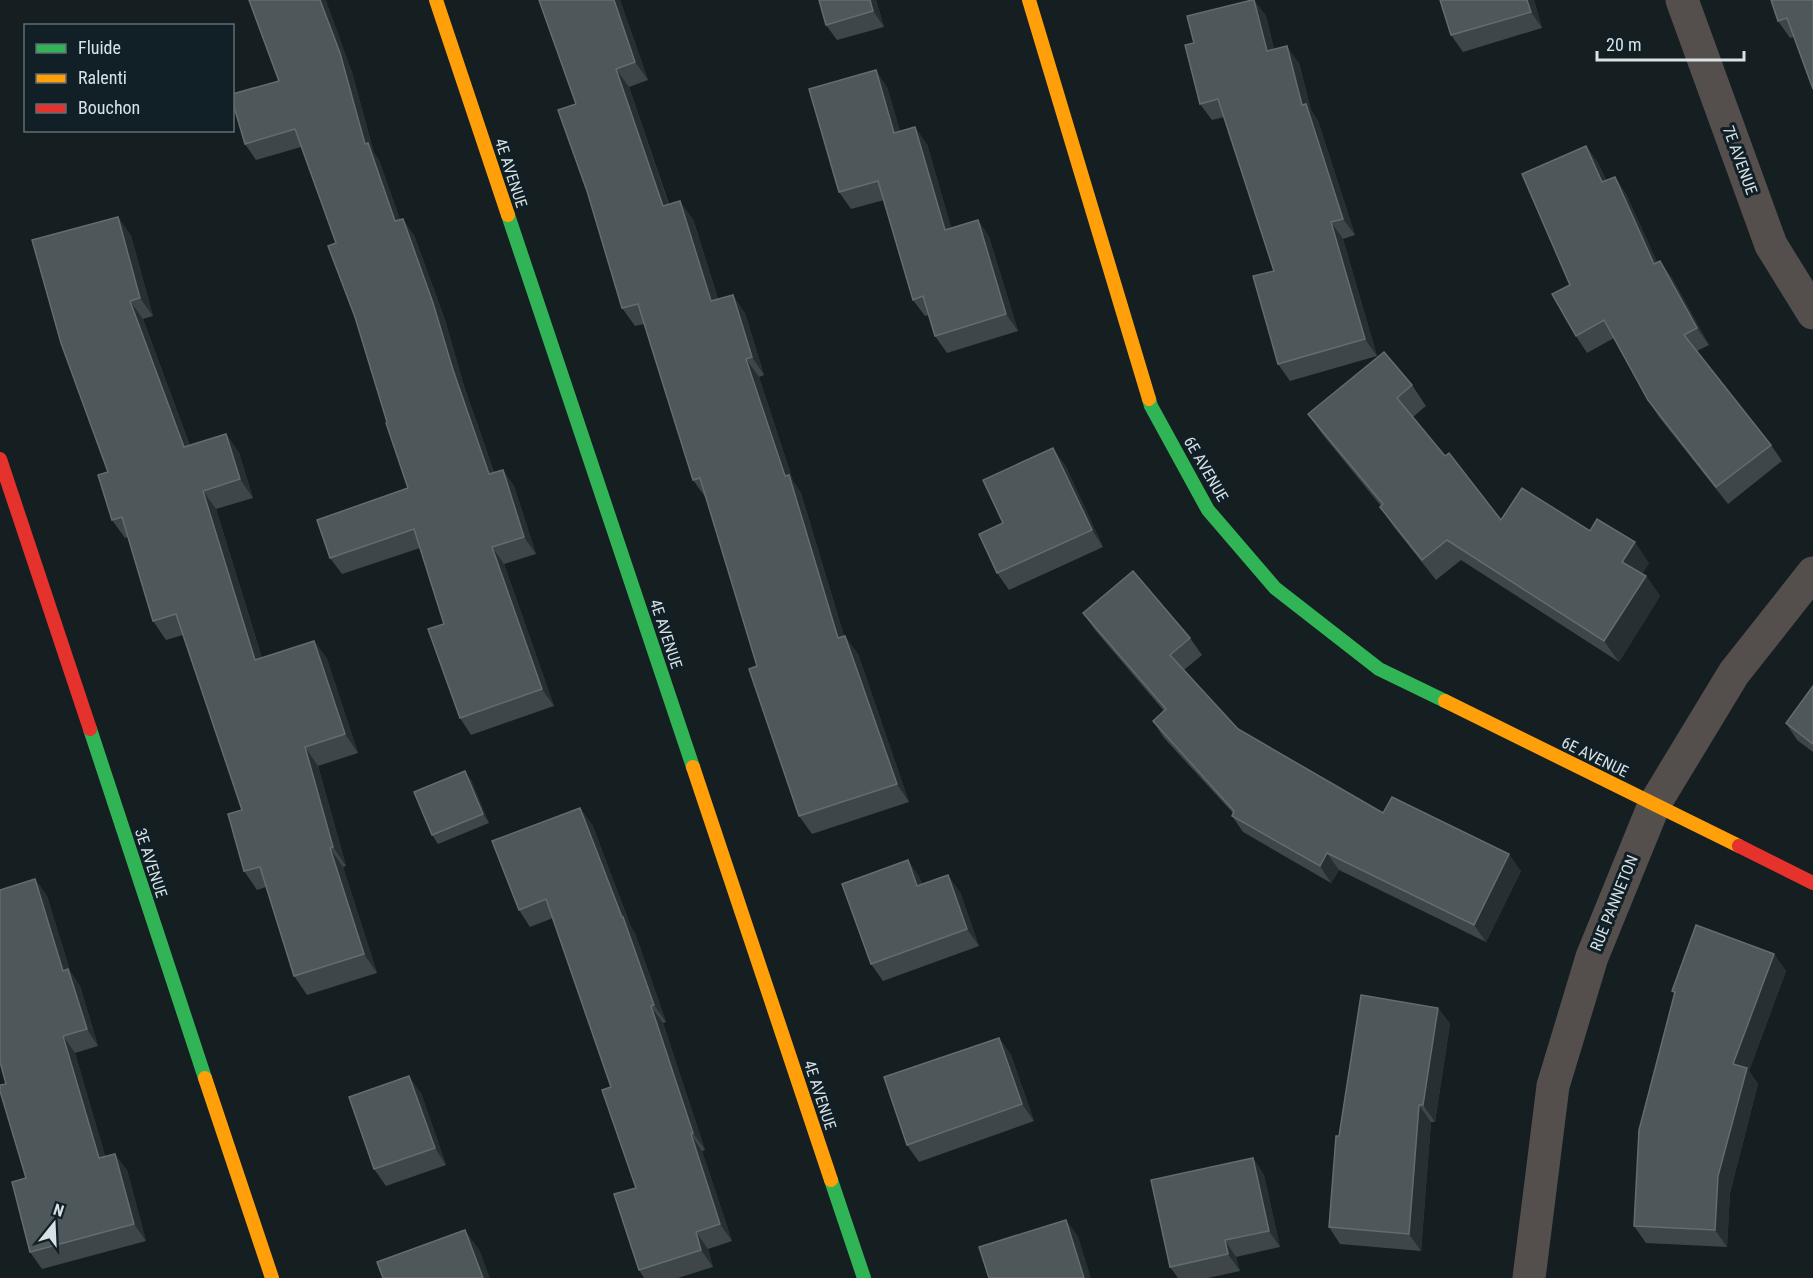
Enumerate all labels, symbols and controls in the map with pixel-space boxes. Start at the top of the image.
legend [24,24,234,132]
scale bar [1597,24,1744,62]
text: 20 m [1606,34,1641,55]
text: Fluide [78,37,121,58]
text: Ralenti [78,67,127,88]
text: Bouchon [78,97,140,118]
street label: 7E AVENUE [1719,123,1761,197]
street label: 4E AVENUE [491,136,531,210]
street label: 6E AVENUE [1180,433,1232,505]
street label: 4E AVENUE [646,597,686,671]
street label: 6E AVENUE [1559,733,1631,781]
street label: 3E AVENUE [131,826,171,900]
street label: RUE PANNETON [1586,852,1642,954]
street label: 4E AVENUE [800,1058,840,1132]
north arrow [24,1194,84,1254]
text: N [51,1200,66,1221]

